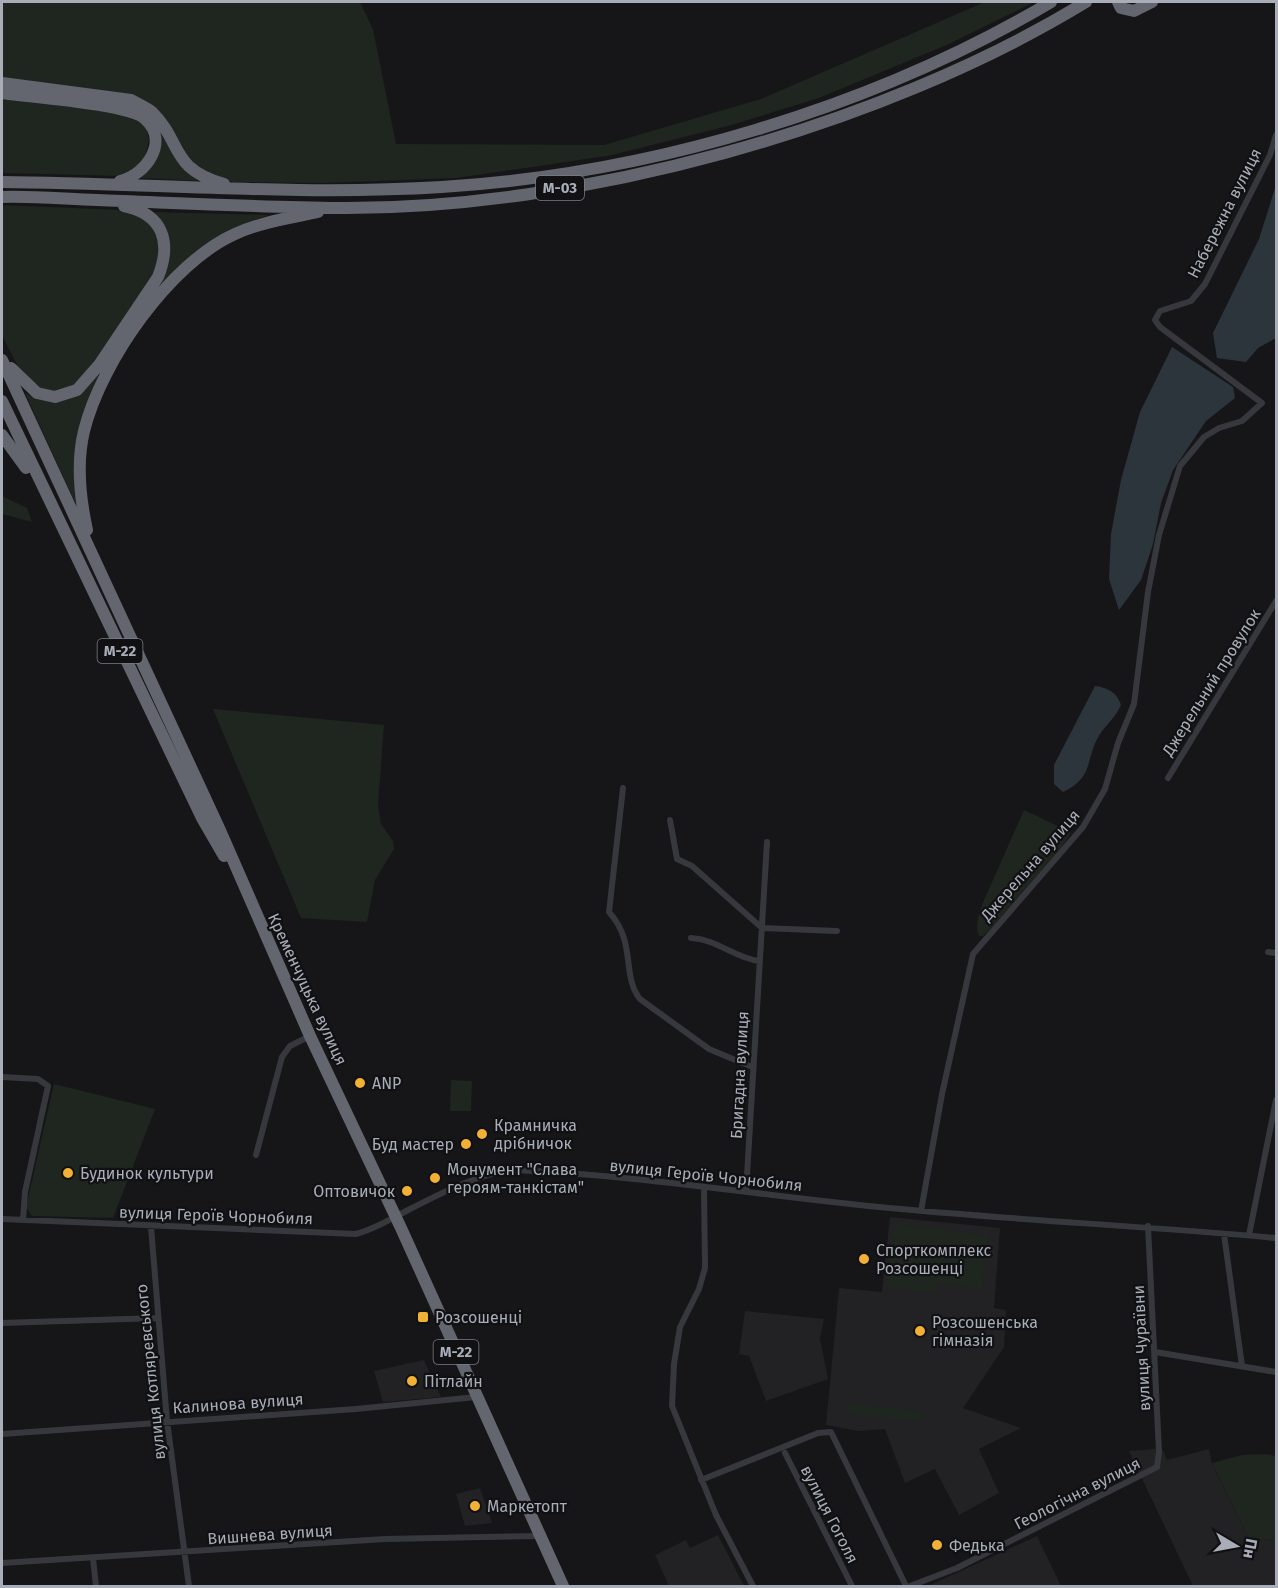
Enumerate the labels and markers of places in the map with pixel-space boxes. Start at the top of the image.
place label: ANP [372,1074,401,1093]
marker: ANP [353,1076,367,1090]
place label: Крамничка дрібничок [494,1116,577,1153]
marker: Крамничка дрібничок [475,1127,489,1141]
place label: Буд мастер [372,1135,454,1154]
marker: Буд мастер [459,1137,473,1151]
place label: Монумент "Слава героям-танкістам" [447,1160,584,1197]
place label: Будинок культури [80,1164,214,1183]
marker: Будинок культури [61,1166,75,1180]
marker: Монумент "Слава героям-танкістам" [428,1171,442,1185]
place label: Оптовичок [313,1182,396,1201]
marker: Оптовичок [400,1184,414,1198]
place label: Спорткомплекс Розсошенці [876,1241,992,1278]
marker: Спорткомплекс Розсошенці [857,1252,871,1266]
place label: Розсошенці [435,1308,522,1327]
marker: Розсошенці [416,1310,430,1324]
place label: Розсошенська гімназія [932,1313,1038,1350]
marker: Розсошенська гімназія [913,1324,927,1338]
place label: Пітлайн [424,1372,483,1391]
marker: Пітлайн [405,1374,419,1388]
place label: Маркетопт [487,1497,568,1516]
marker: Маркетопт [468,1499,482,1513]
place label: Федька [949,1536,1005,1555]
marker: Федька [930,1538,944,1552]

